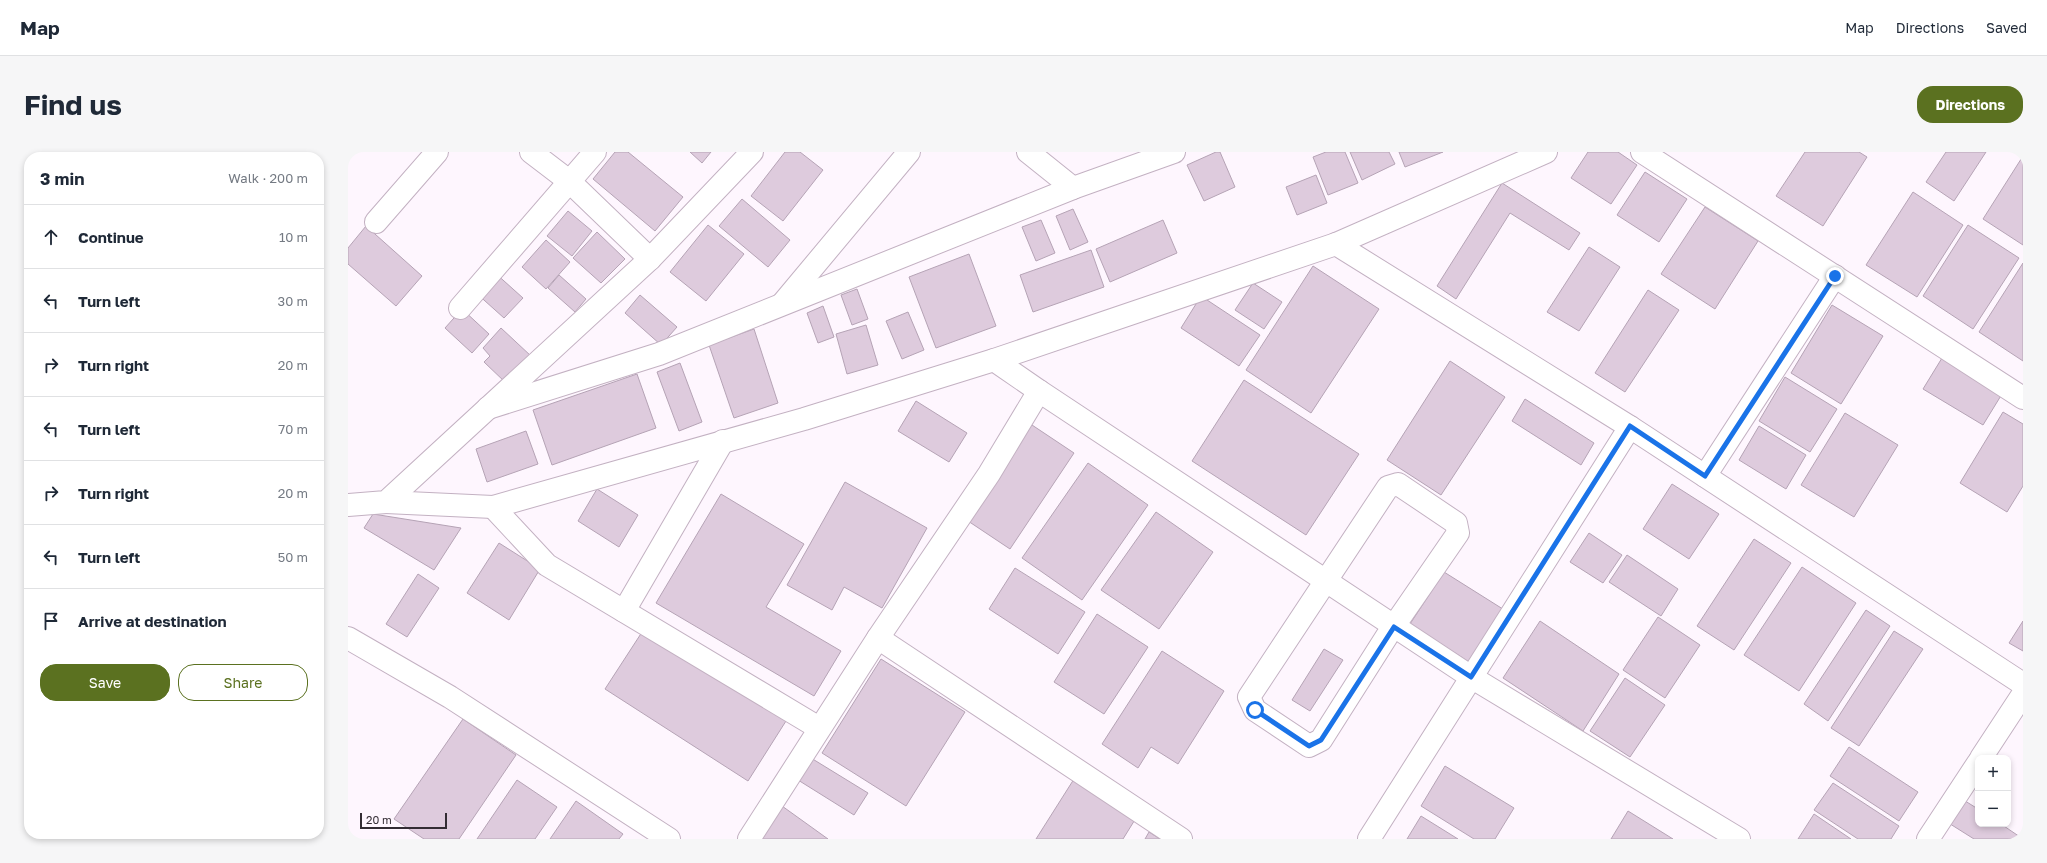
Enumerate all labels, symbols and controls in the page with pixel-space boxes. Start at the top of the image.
text: Map [20,16,60,39]
text: Map [1845,19,1874,36]
text: Directions [1896,19,1964,36]
text: Saved [1986,19,2027,36]
button: Directions [1917,86,2023,123]
text: Find us [24,88,122,121]
text: 3 min [40,168,84,189]
text: Walk · 200 m [228,170,308,186]
icon: ahead [40,226,62,248]
text: Continue [78,228,144,246]
text: 10 m [279,229,308,245]
route end [1826,267,1844,285]
icon: left [40,290,62,312]
text: Turn left [78,292,140,310]
text: 30 m [278,293,308,309]
icon: right [40,354,62,376]
text: Turn right [78,356,149,374]
text: 20 m [278,357,308,373]
icon: left [40,418,62,440]
text: Turn left [78,420,140,438]
text: 70 m [278,421,308,437]
icon: right [40,482,62,504]
text: Turn right [78,484,149,502]
text: 20 m [278,485,308,501]
icon: left [40,546,62,568]
text: Turn left [78,548,140,566]
text: 50 m [278,549,308,565]
icon: arrive [40,610,62,632]
text: Arrive at destination [78,612,227,630]
button: Save [40,664,170,701]
button: Share [178,664,308,701]
route start [1246,701,1264,719]
map controls [1975,755,2011,827]
button: + [1975,755,2011,791]
button: − [1975,791,2011,827]
scale bar [360,811,447,830]
text: 20 m [366,813,392,826]

